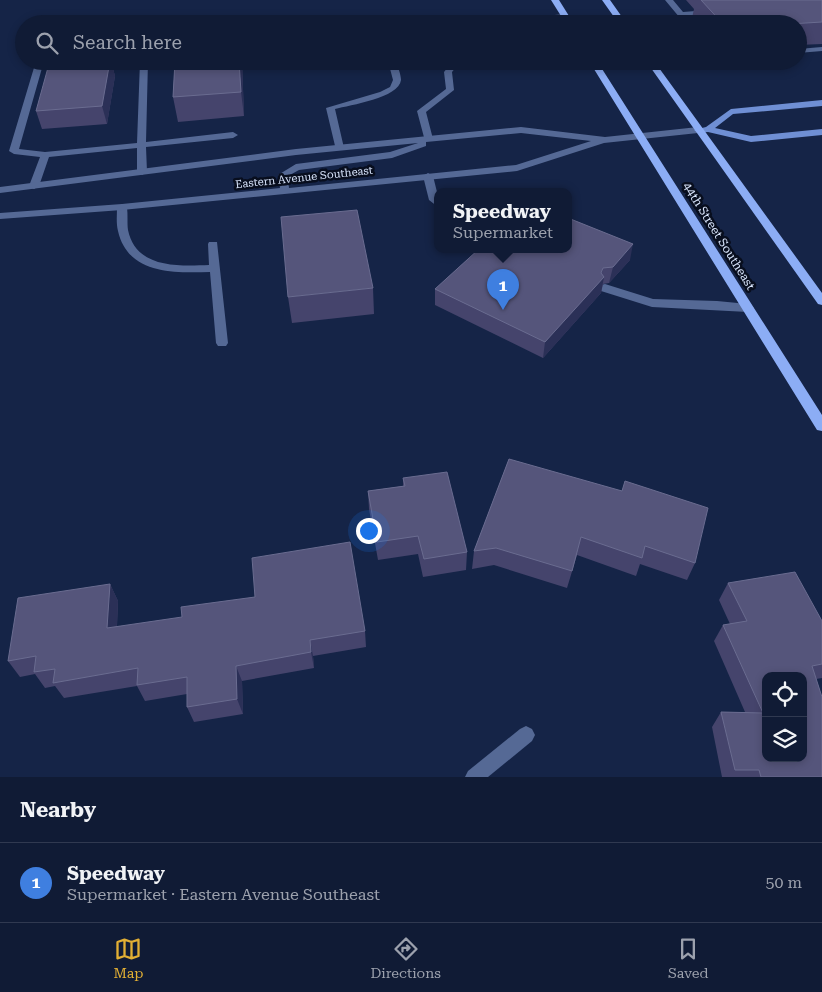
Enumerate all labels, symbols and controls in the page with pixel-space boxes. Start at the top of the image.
search box [15,15,807,70]
icon: search [33,29,61,57]
text: Search here [73,31,182,54]
street label: Eastern Avenue Southeast [235,164,373,191]
street label: 44th Street Southeast [680,180,758,293]
popup [434,188,572,253]
text: Speedway [453,200,551,223]
text: Supermarket [453,223,553,242]
pin: 1 [487,269,519,310]
your location [356,518,382,544]
map controls [762,672,807,762]
button: locate [762,672,807,717]
button: layers [762,717,807,762]
text: Nearby [20,798,96,822]
text: Speedway [67,862,165,885]
text: 1 [32,873,40,892]
text: 50 m [765,873,802,892]
text: Supermarket · Eastern Avenue Southeast [67,885,380,904]
tab: Map [114,935,143,981]
tab: Directions [370,935,441,981]
tab: Saved [668,935,709,981]

